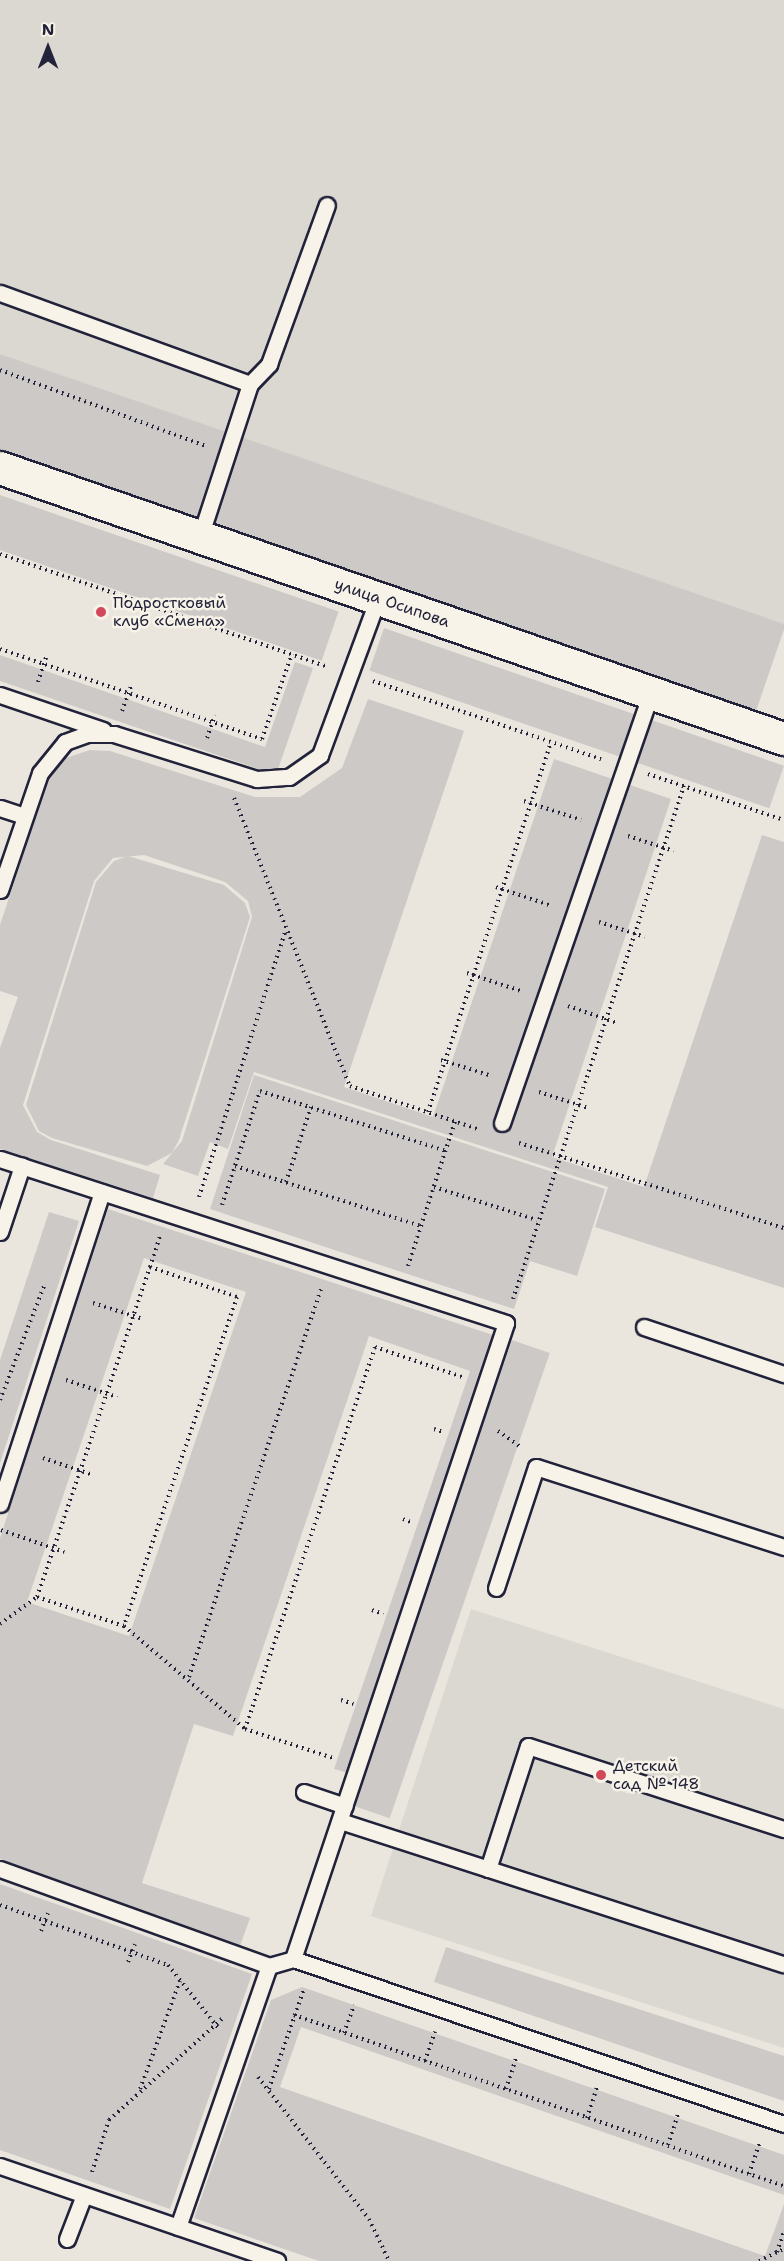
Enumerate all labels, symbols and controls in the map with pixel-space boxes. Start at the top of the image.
north arrow [18,18,78,78]
text: N [42,19,54,40]
street label: улица Осипова [332,574,452,632]
place label: Подростковый клуб «Смена» [113,593,226,631]
marker: Подростковый клуб «Смена» [94,605,108,619]
place label: Детский сад № 148 [613,1756,699,1794]
marker: Детский сад № 148 [594,1768,608,1782]

